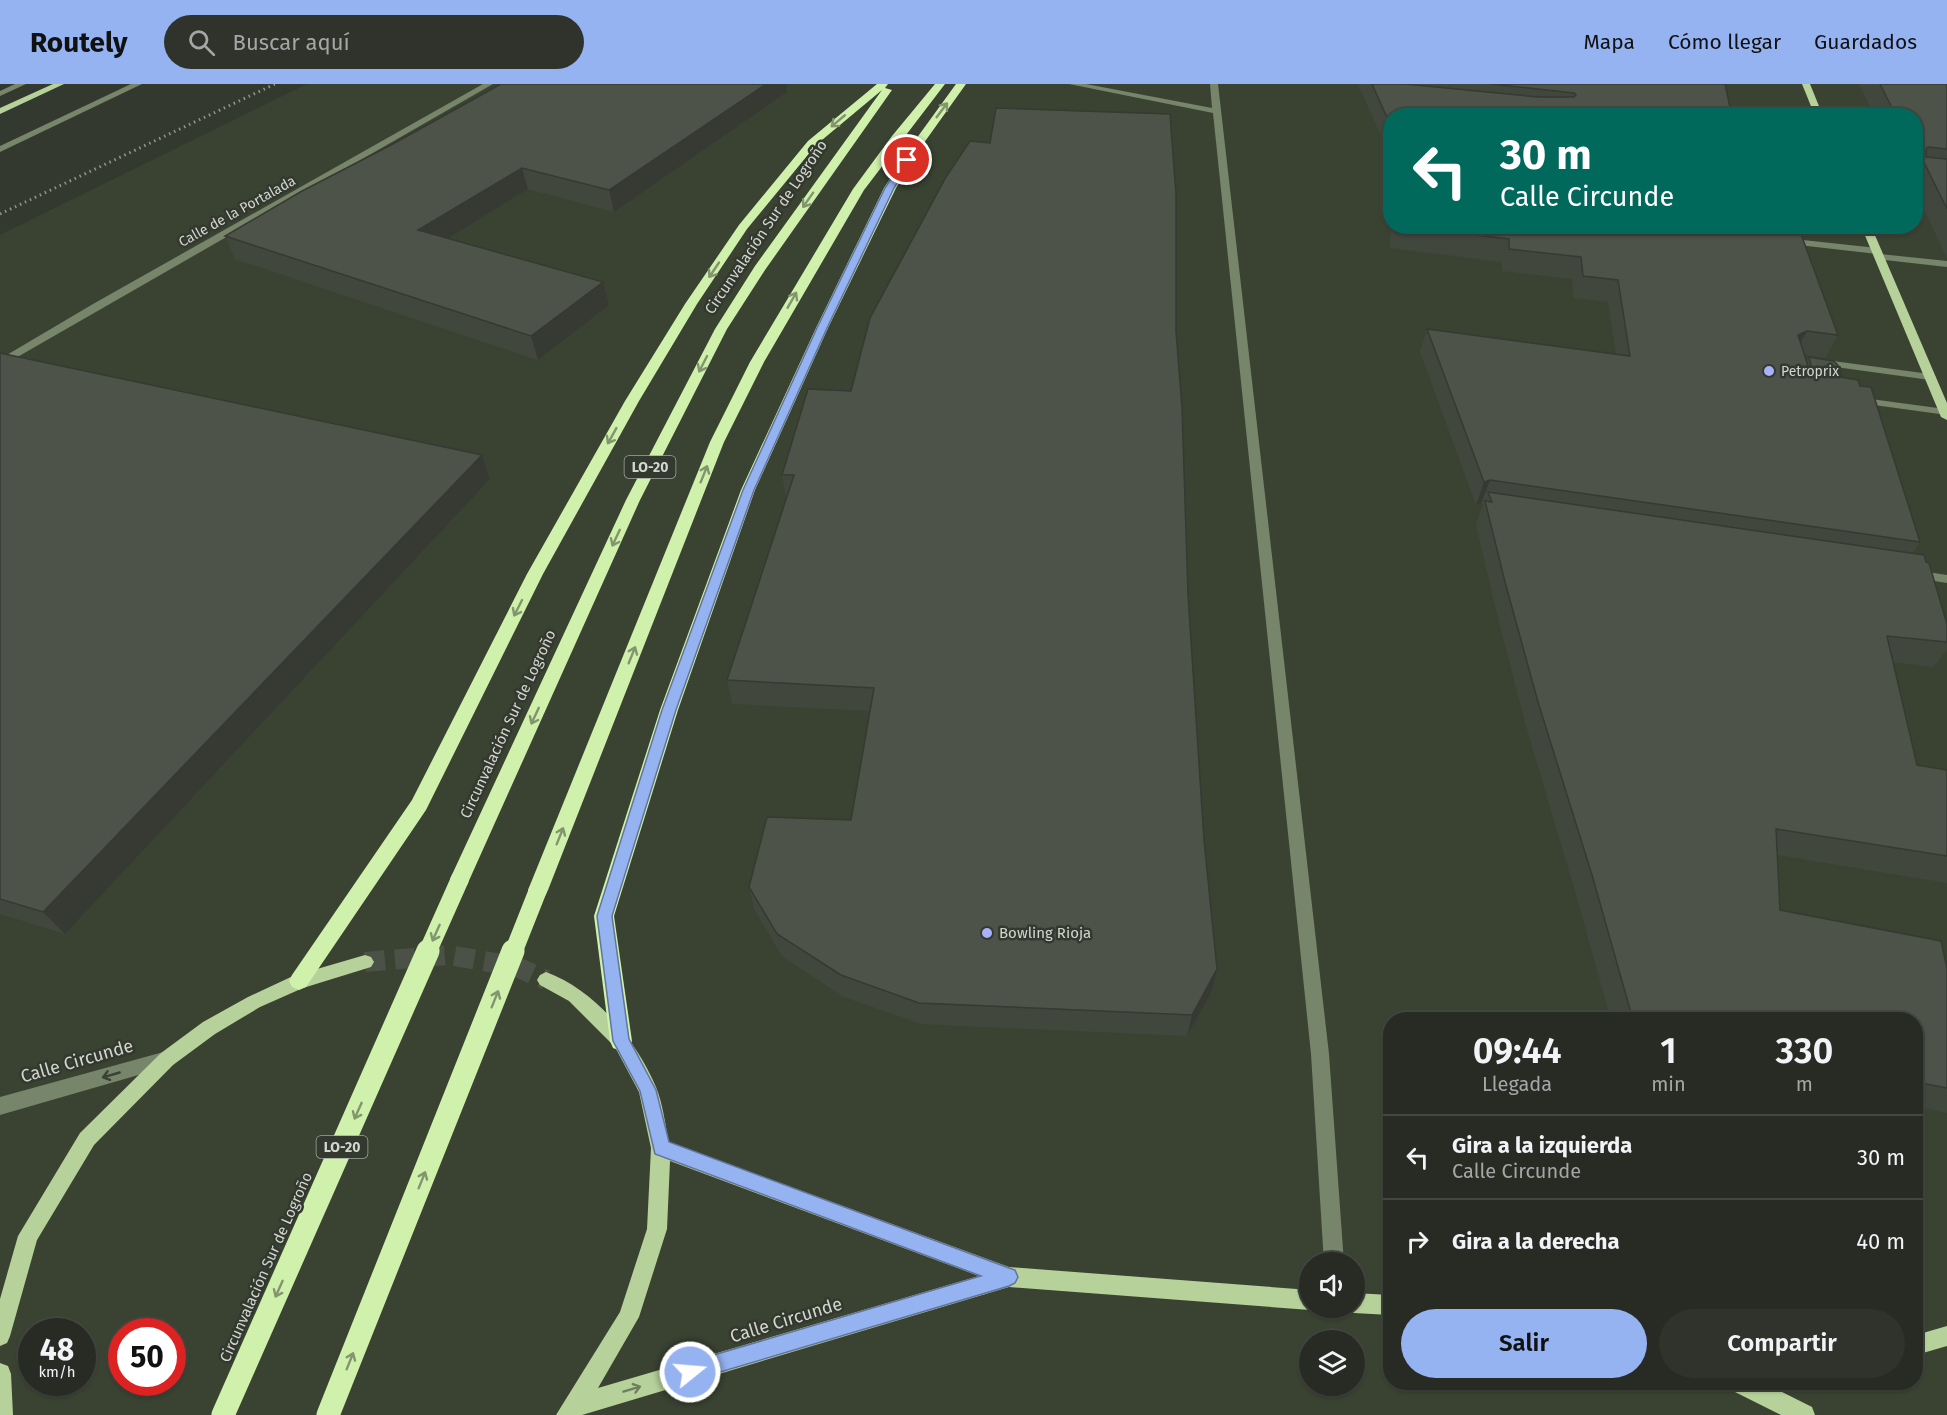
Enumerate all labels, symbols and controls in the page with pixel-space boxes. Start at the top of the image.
search box [164,15,584,69]
text: Routely [30,26,128,59]
icon: search [185,26,218,59]
text: Buscar aquí [233,29,350,56]
text: Mapa [1583,29,1635,55]
text: Cómo llegar [1668,29,1781,55]
text: Guardados [1814,29,1917,55]
one-way arrow [936,102,949,118]
one-way arrow [831,115,847,128]
text: 30 m [1500,130,1592,180]
icon: left [1401,132,1479,210]
pin [881,134,932,185]
street label: Circunvalación Sur de Logroño [701,137,831,317]
icon: arrive [890,143,923,176]
street label: Calle de la Portalada [176,172,299,251]
text: Calle Circunde [1500,181,1674,213]
one-way arrow [802,191,814,207]
one-way arrow [708,262,720,278]
one-way arrow [787,292,799,309]
one-way arrow [697,355,709,372]
place label: Petroprix [1781,363,1839,380]
marker: Petroprix [1762,364,1776,378]
one-way arrow [606,427,617,445]
road number: LO-20 [624,456,676,478]
one-way arrow [699,465,710,483]
one-way arrow [609,529,621,547]
one-way arrow [512,598,524,616]
street label: Circunvalación Sur de Logroño [456,627,560,821]
one-way arrow [627,646,638,665]
one-way arrow [528,706,540,724]
one-way arrow [555,827,566,846]
one-way arrow [430,923,442,941]
place label: Bowling Rioja [999,924,1091,942]
marker: Bowling Rioja [980,926,994,940]
one-way arrow [490,990,501,1008]
text: 09:44 [1473,1029,1562,1073]
text: 1 [1660,1029,1677,1073]
text: 330 [1775,1029,1833,1073]
street label: Calle Circunde [18,1034,136,1088]
one-way arrow [102,1070,121,1081]
text: Llegada [1482,1072,1552,1096]
text: min [1651,1072,1686,1096]
text: m [1796,1072,1813,1096]
one-way arrow [351,1102,362,1120]
text: Gira a la izquierda [1452,1132,1632,1159]
road number: LO-20 [316,1136,368,1158]
icon: left [1401,1141,1434,1174]
text: 30 m [1857,1144,1905,1171]
text: Calle Circunde [1452,1159,1581,1183]
street label: Circunvalación Sur de Logroño [216,1169,316,1365]
one-way arrow [417,1171,428,1189]
icon: right [1401,1225,1434,1258]
text: Gira a la derecha [1452,1228,1620,1255]
text: 40 m [1856,1228,1905,1255]
map controls [1299,1252,1365,1396]
button: sound [1299,1252,1365,1318]
one-way arrow [272,1280,284,1298]
street label: Calle Circunde [727,1293,845,1347]
button: Salir [1401,1309,1647,1378]
button: Compartir [1659,1309,1905,1378]
speed limit sign: 50 [108,1318,186,1396]
button: layers [1299,1330,1365,1396]
text: 48 [40,1332,74,1368]
position arrow [658,1340,722,1404]
one-way arrow [345,1352,356,1370]
text: km/h [38,1363,76,1381]
one-way arrow [622,1383,641,1394]

